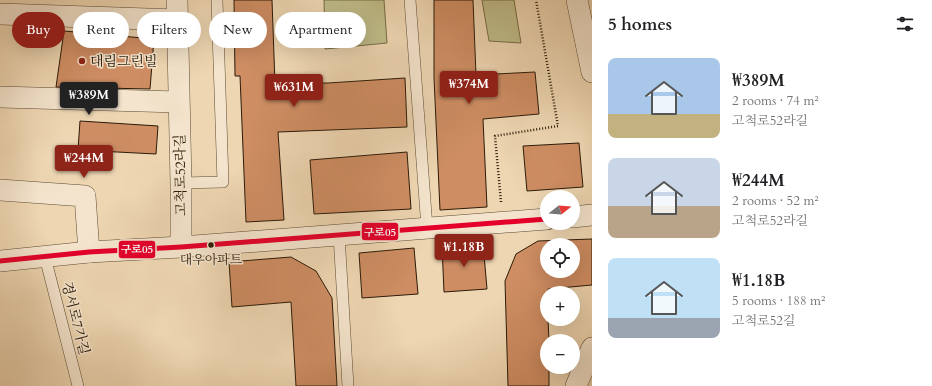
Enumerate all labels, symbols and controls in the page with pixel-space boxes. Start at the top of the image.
chip: Buy [12,12,65,48]
chip: Rent [73,12,129,48]
chip: Filters [137,12,201,48]
chip: New [209,12,267,48]
chip: Apartment [275,12,366,48]
text: 5 homes [608,13,672,36]
icon: filters [894,13,916,35]
place label: 대림그린빌 [90,52,158,71]
marker: 대림그린빌 [77,56,87,66]
text: ₩389M [732,69,785,92]
pin: ₩374M [441,71,497,105]
pin: ₩631M [266,74,322,108]
icon: home [640,74,688,122]
text: ₩374M [449,75,489,93]
text: ₩631M [274,78,314,96]
pin: ₩389M [61,82,117,116]
text: ₩389M [69,86,109,104]
text: 2 rooms · 74 m² [732,92,819,110]
text: 고척로52라길 [732,112,808,130]
street label: 고척로52라길 [170,134,191,216]
pin: ₩244M [56,145,112,179]
text: ₩244M [64,149,104,167]
text: ₩244M [732,169,785,192]
icon: home [640,174,688,222]
north arrow [540,190,580,230]
map controls [540,190,580,374]
text: 2 rooms · 52 m² [732,192,819,210]
text: 고척로52라길 [732,212,808,230]
line badge: 구로05 [361,222,399,241]
text: 구로05 [364,225,397,240]
pin: ₩1.18B [431,234,497,268]
text: ₩1.18B [444,238,484,256]
button: locate [540,238,580,278]
line badge: 구로05 [118,240,156,259]
marker: 대우아파트 [206,240,216,250]
text: 구로05 [121,242,154,257]
place label: 대우아파트 [180,251,243,269]
text: ₩1.18B [732,269,785,292]
icon: home [640,274,688,322]
street label: 경서로7가길 [57,280,94,357]
button: + [540,286,580,326]
text: 5 rooms · 188 m² [732,292,825,310]
text: 고척로52길 [732,312,796,330]
button: − [540,334,580,374]

